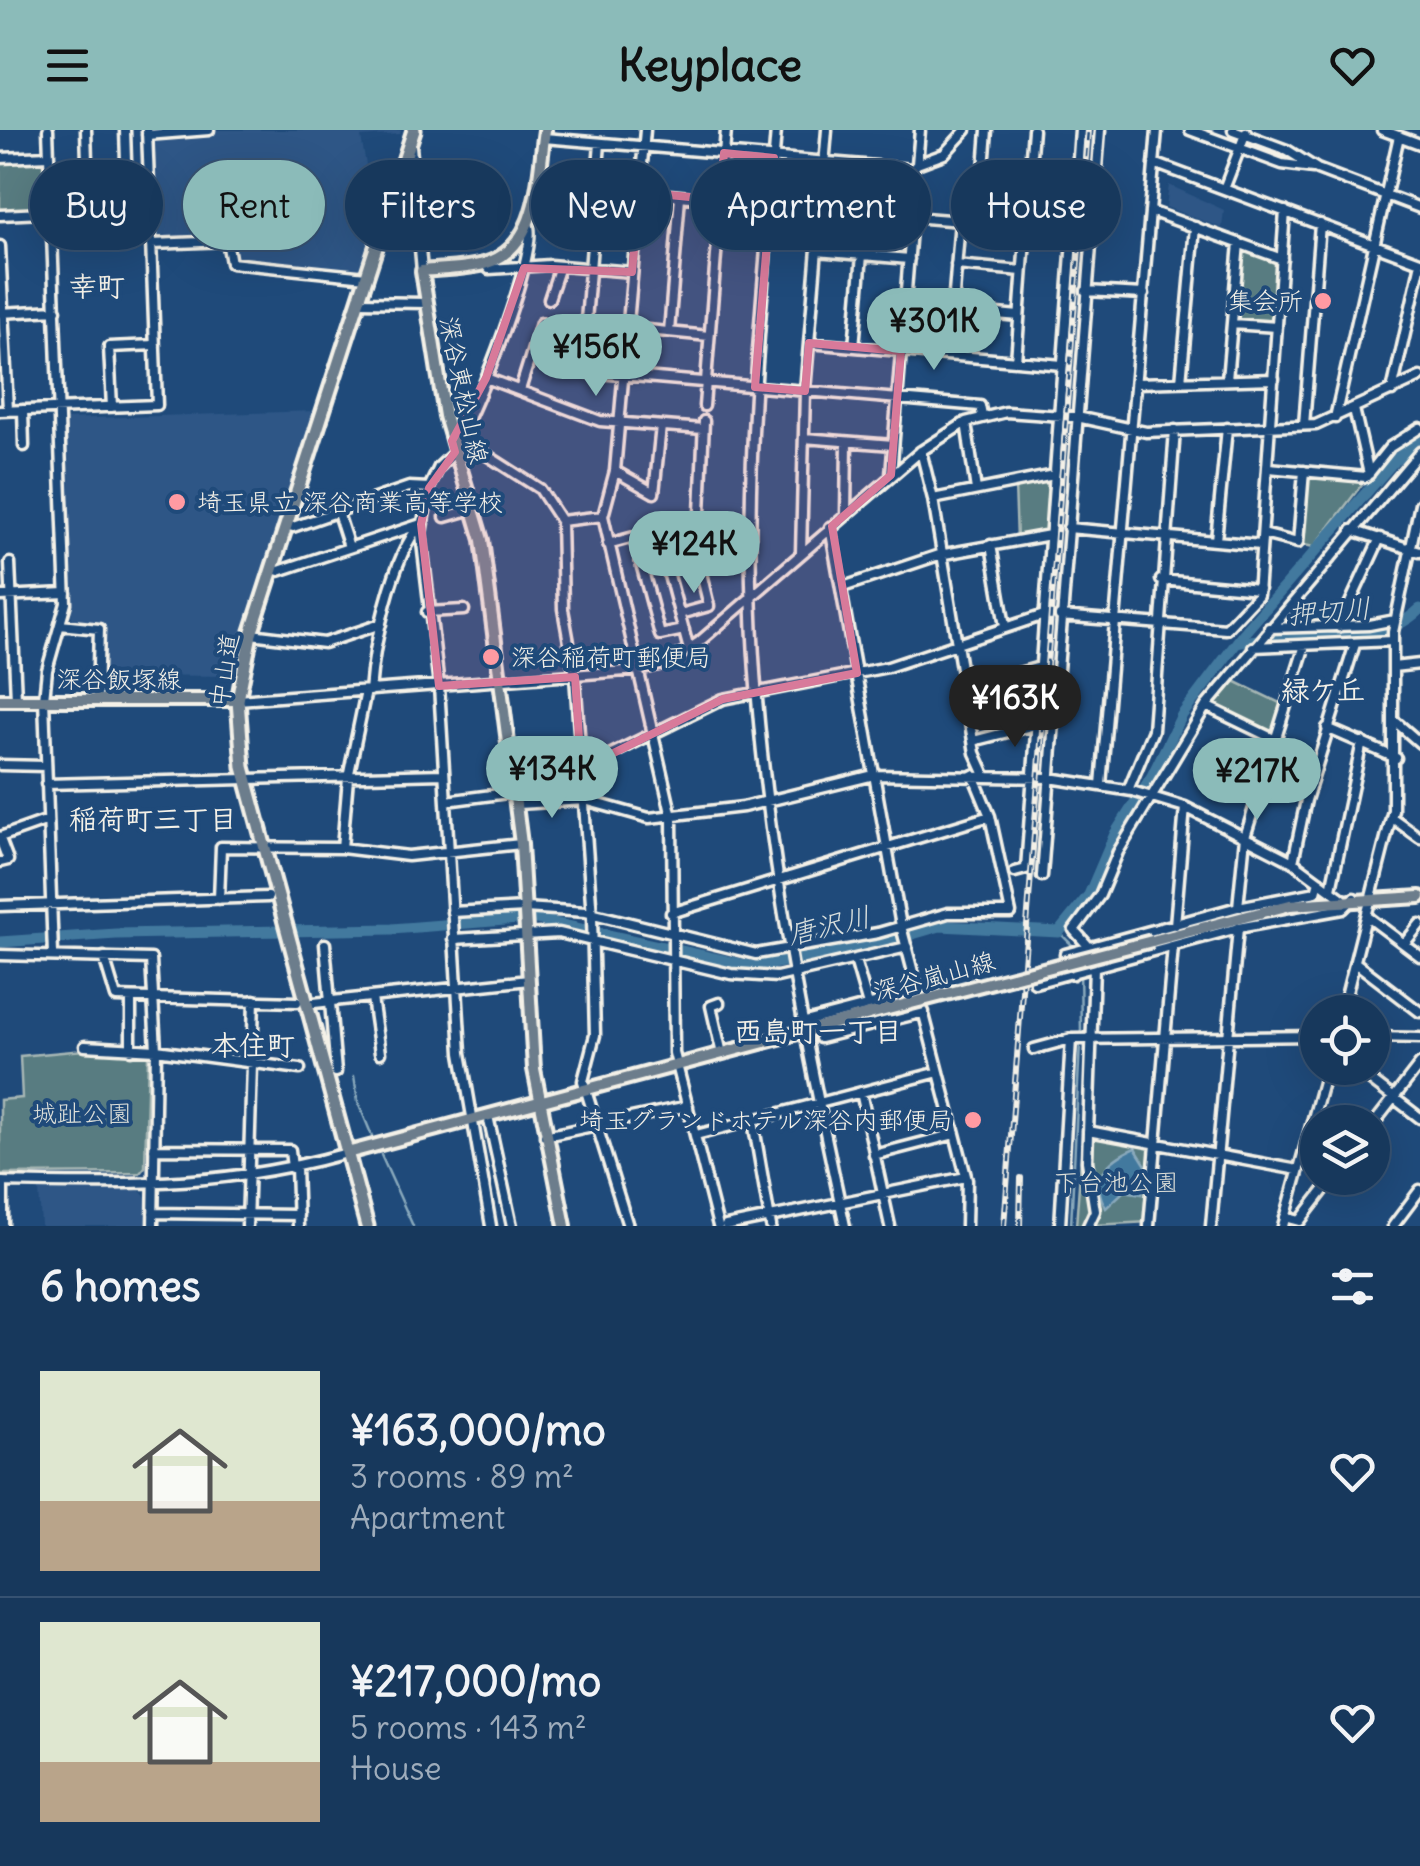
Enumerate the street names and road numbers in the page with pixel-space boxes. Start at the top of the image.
street label: 深谷東松山線 [433,313,495,467]
street label: 中山道 [202,630,246,710]
street label: 深谷飯塚線 [56,663,182,695]
street label: 深谷嵐山線 [869,944,999,1008]

